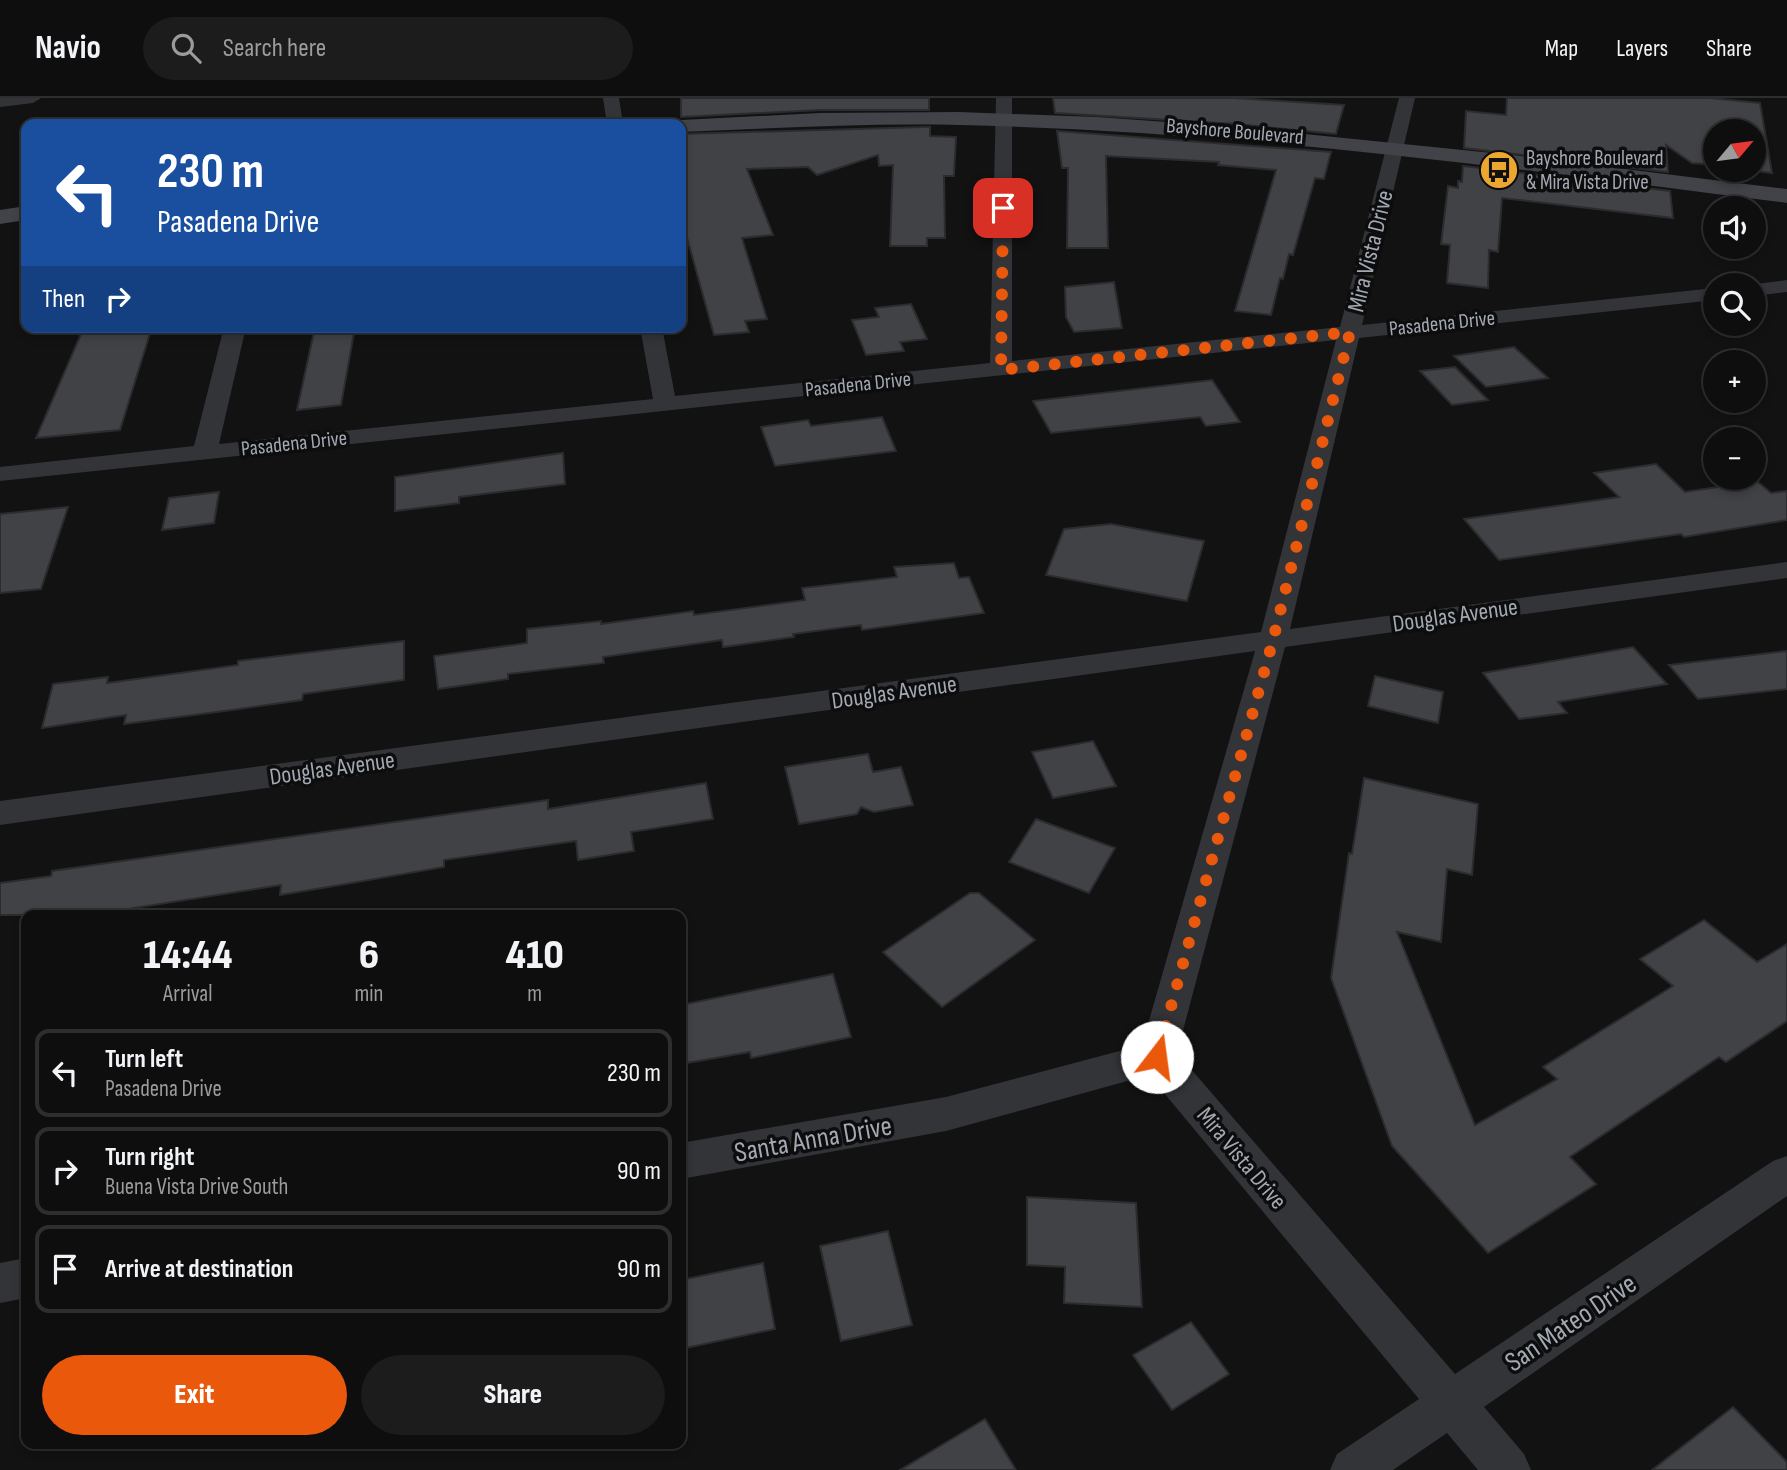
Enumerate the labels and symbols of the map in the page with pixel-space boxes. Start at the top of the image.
street label: Bayshore Boulevard [1165,113,1305,150]
north arrow [1703,119,1766,182]
place label: Bayshore Boulevard & Mira Vista Drive [1526,146,1664,195]
bus stop icon: Bayshore Boulevard & Mira Vista Drive [1478,149,1520,191]
pin [973,178,1033,238]
street label: Mira Vista Drive [1341,187,1400,315]
street label: Pasadena Drive [1388,305,1496,341]
street label: Pasadena Drive [804,366,912,402]
street label: Pasadena Drive [240,425,348,461]
street label: Douglas Avenue [1391,592,1520,639]
street label: Douglas Avenue [830,669,959,716]
street label: Douglas Avenue [268,745,397,792]
position arrow [1120,1020,1194,1094]
street label: Mira Vista Drive [1191,1101,1293,1215]
street label: Santa Anna Drive [732,1109,895,1170]
street label: San Mateo Drive [1499,1267,1643,1379]

